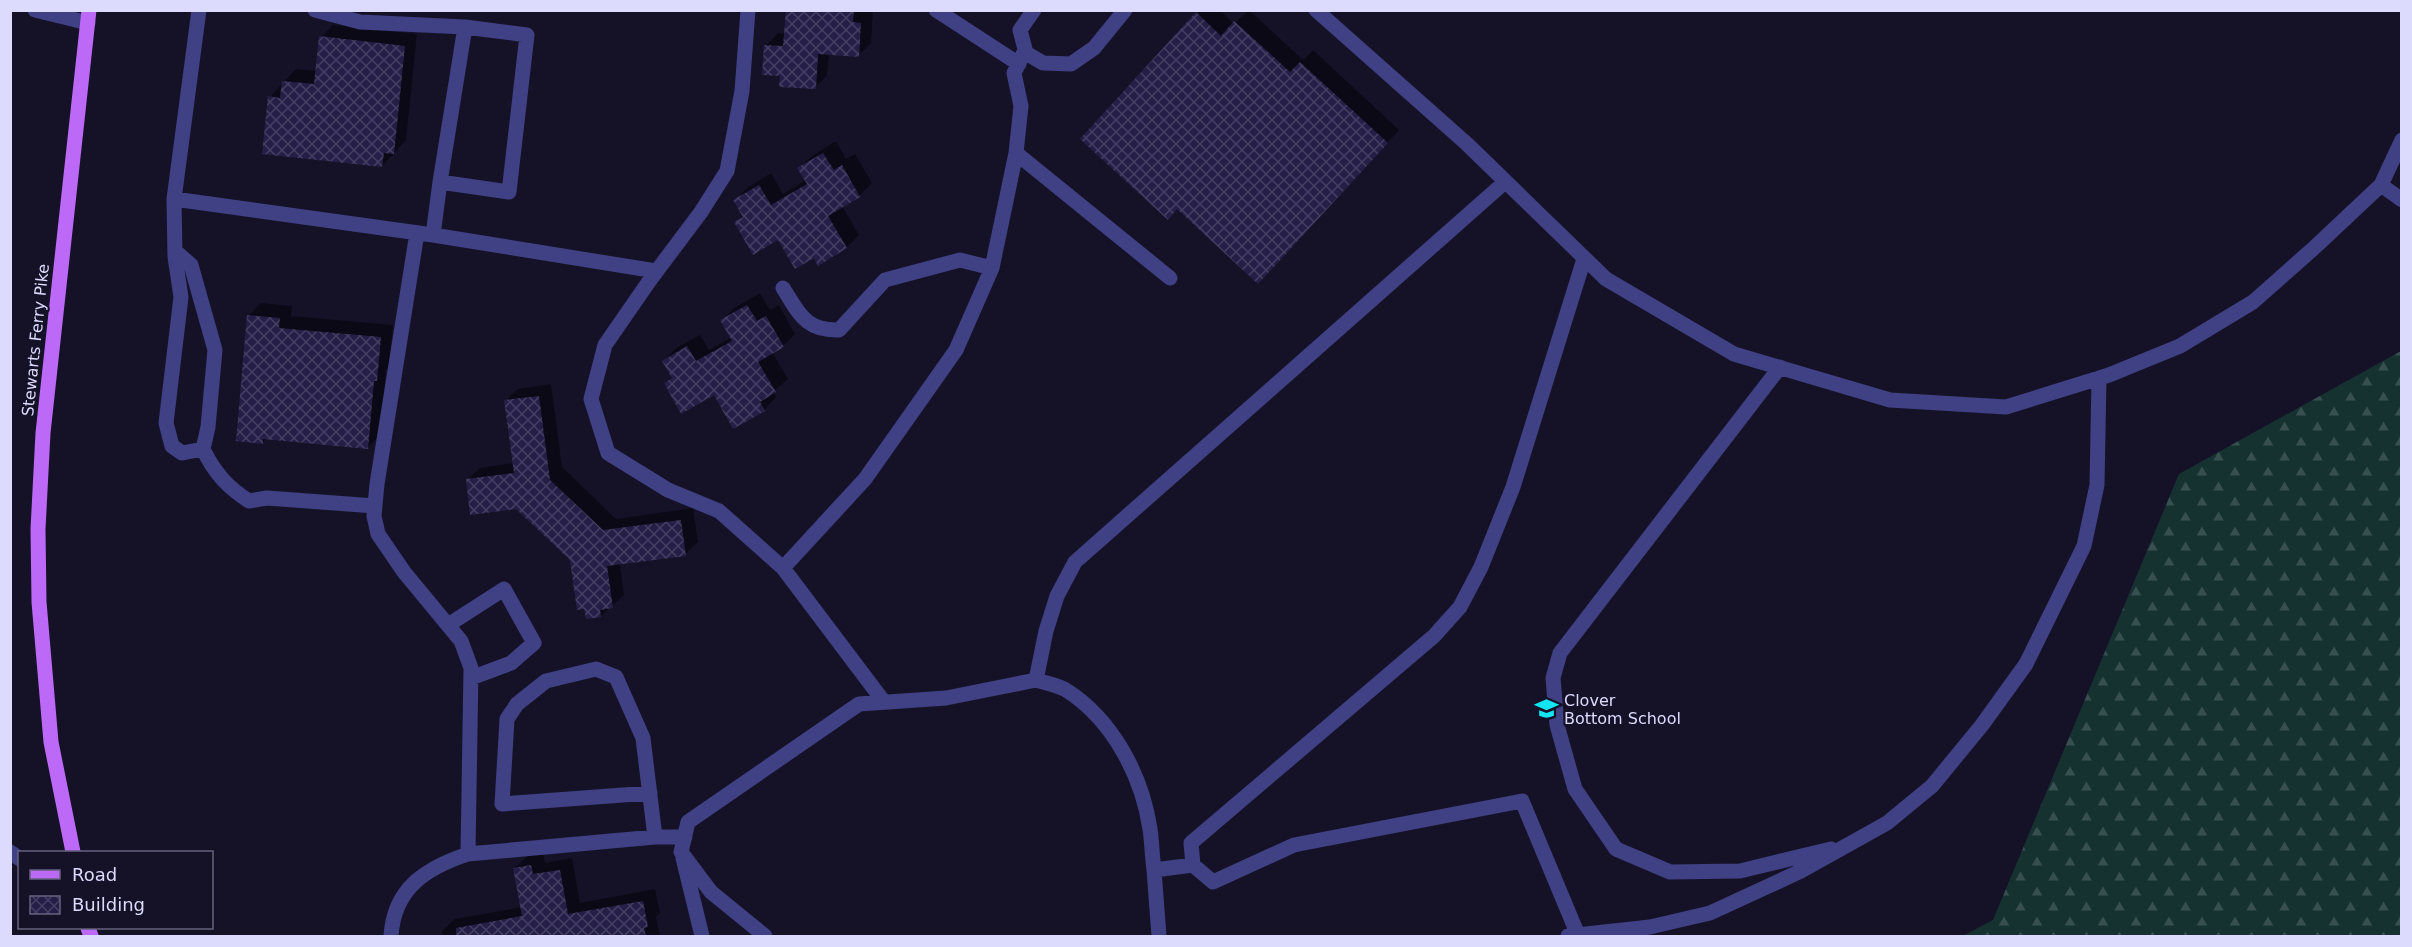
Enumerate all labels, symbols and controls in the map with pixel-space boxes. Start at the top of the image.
street label: Stewarts Ferry Pike [18,263,53,417]
place label: Clover Bottom School [1564,691,1681,728]
school or university icon: Clover Bottom School [1533,696,1559,722]
legend [18,851,213,929]
text: Road [72,864,117,885]
text: Building [72,894,145,915]

